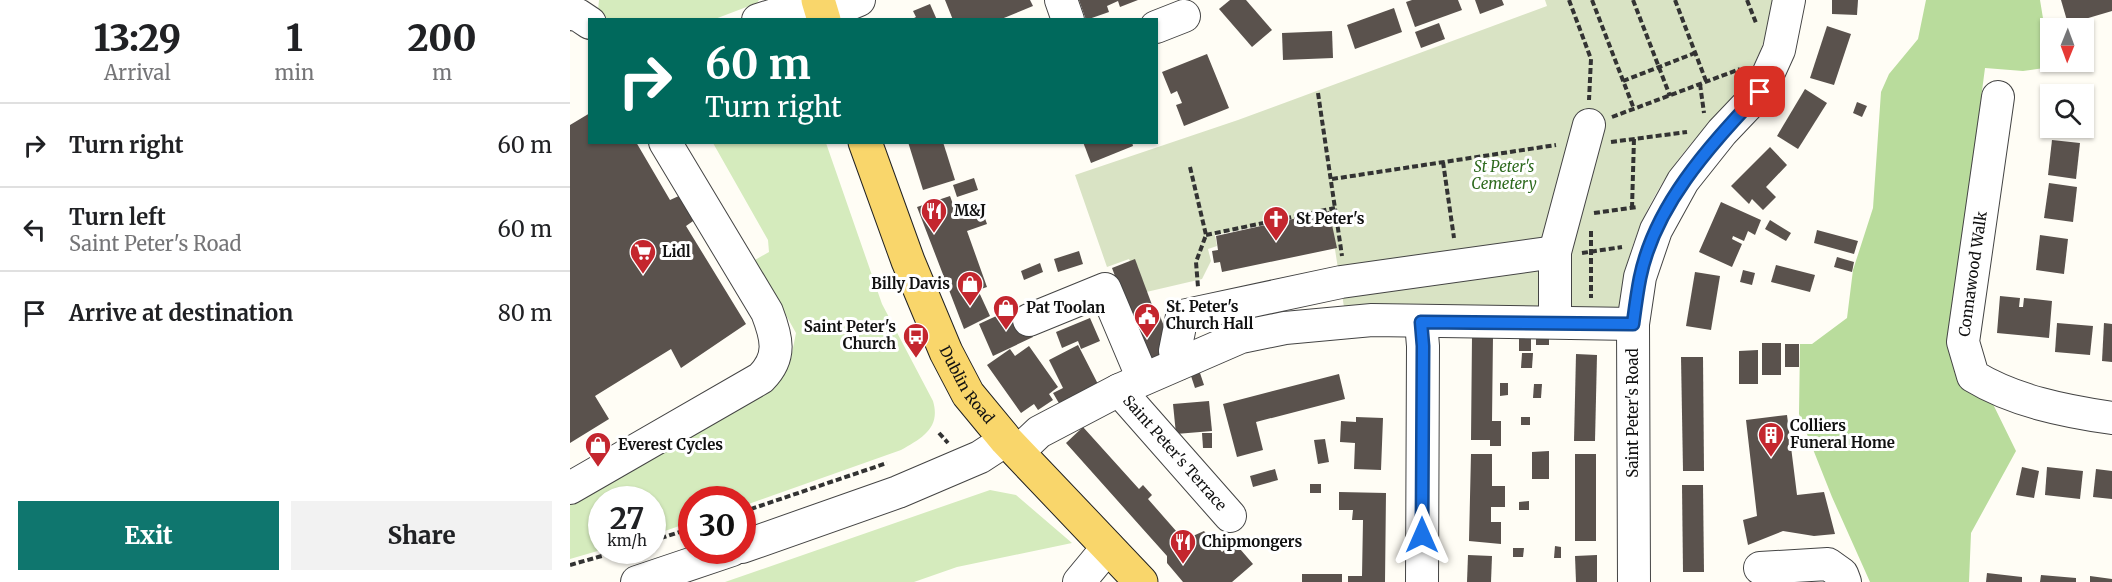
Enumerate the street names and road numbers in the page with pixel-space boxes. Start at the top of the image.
street label: Connawood Walk [1954,210,1991,338]
street label: Dublin Road [935,342,999,427]
street label: Saint Peter's Road [1623,348,1642,478]
street label: Saint Peter's Terrace [1119,391,1231,515]

